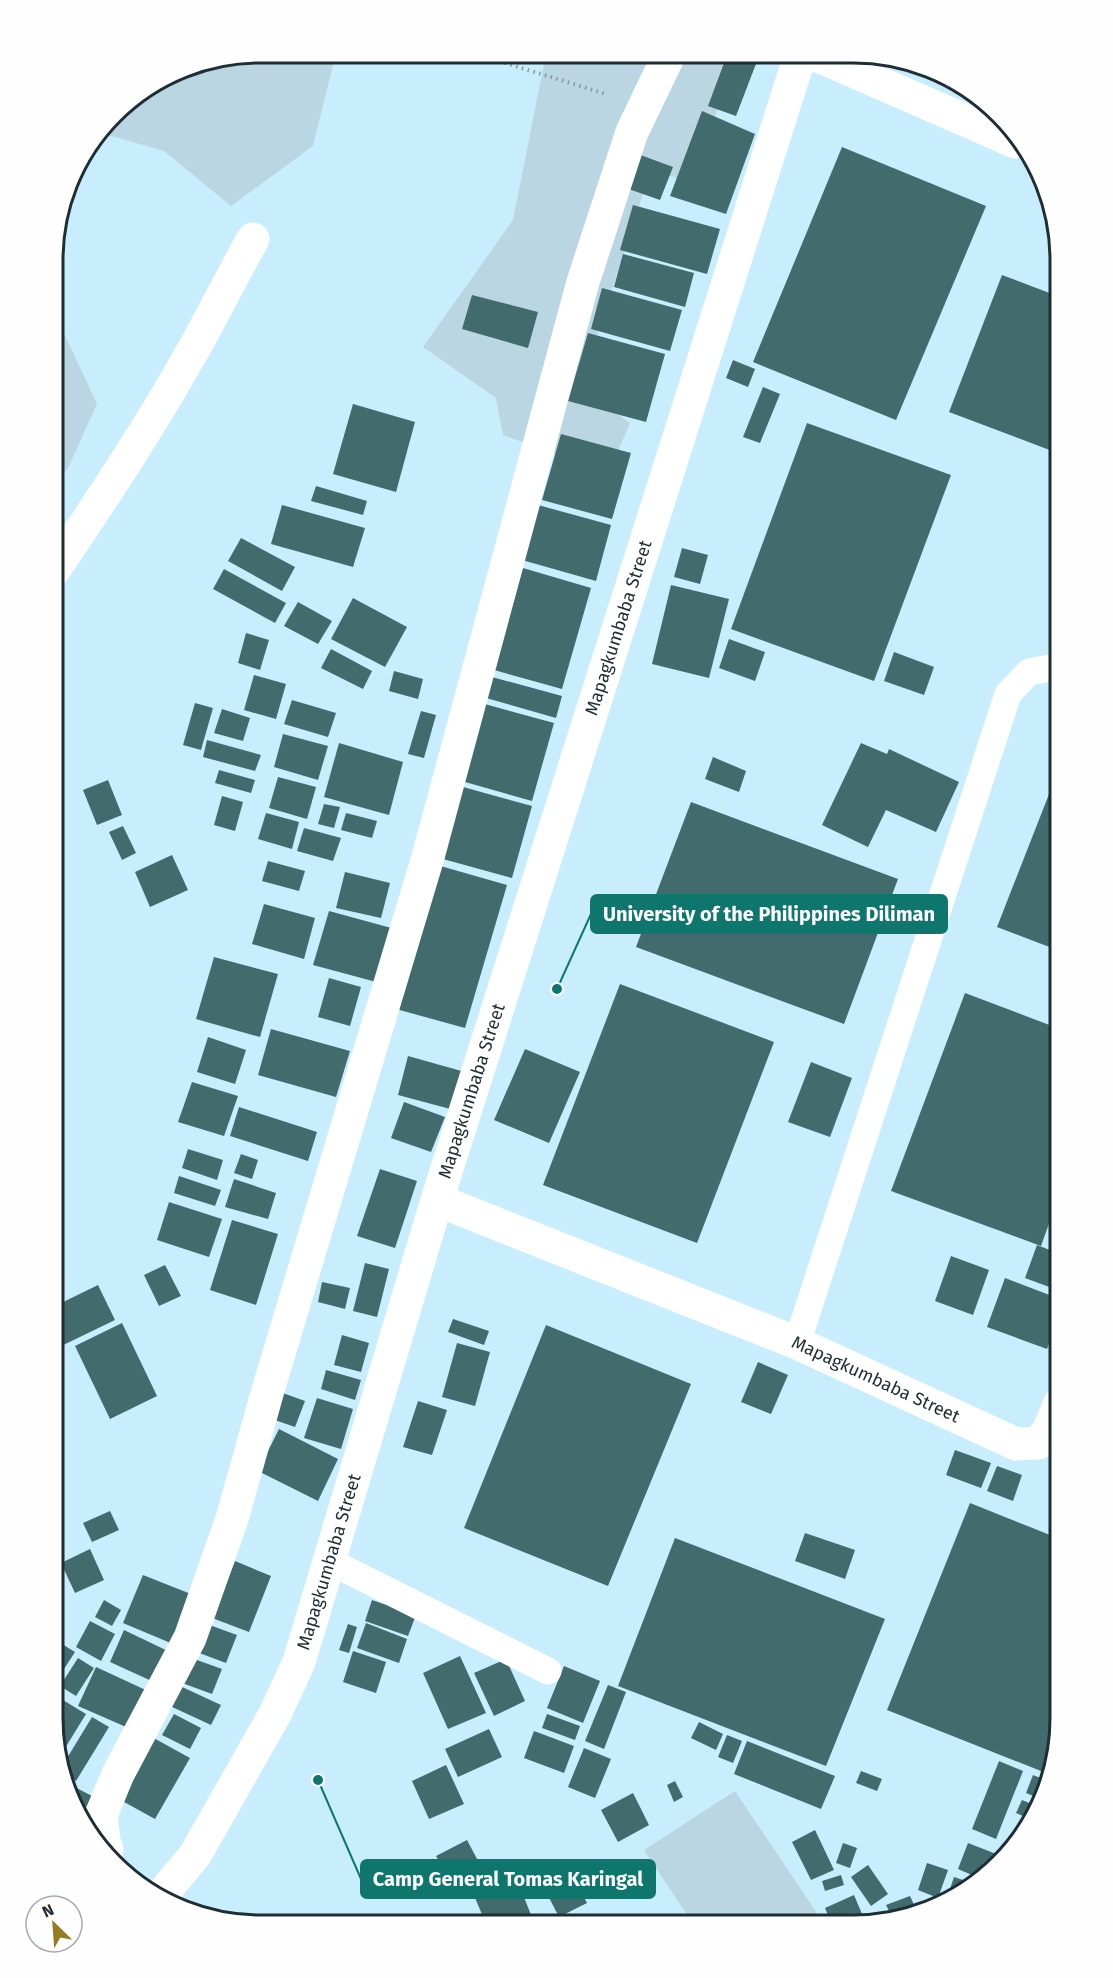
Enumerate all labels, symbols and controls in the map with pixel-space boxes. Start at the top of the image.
street label: Mapagkumbaba Street [580,537,657,718]
callout: University of the Philippines Diliman [591,895,947,933]
text: University of the Philippines Diliman [603,902,935,926]
street label: Mapagkumbaba Street [433,1000,510,1181]
street label: Mapagkumbaba Street [788,1331,964,1428]
street label: Mapagkumbaba Street [292,1471,366,1652]
callout: Camp General Tomas Karingal [361,1860,655,1898]
text: Camp General Tomas Karingal [373,1867,643,1891]
north arrow [24,1894,84,1954]
text: N [39,1900,57,1922]

